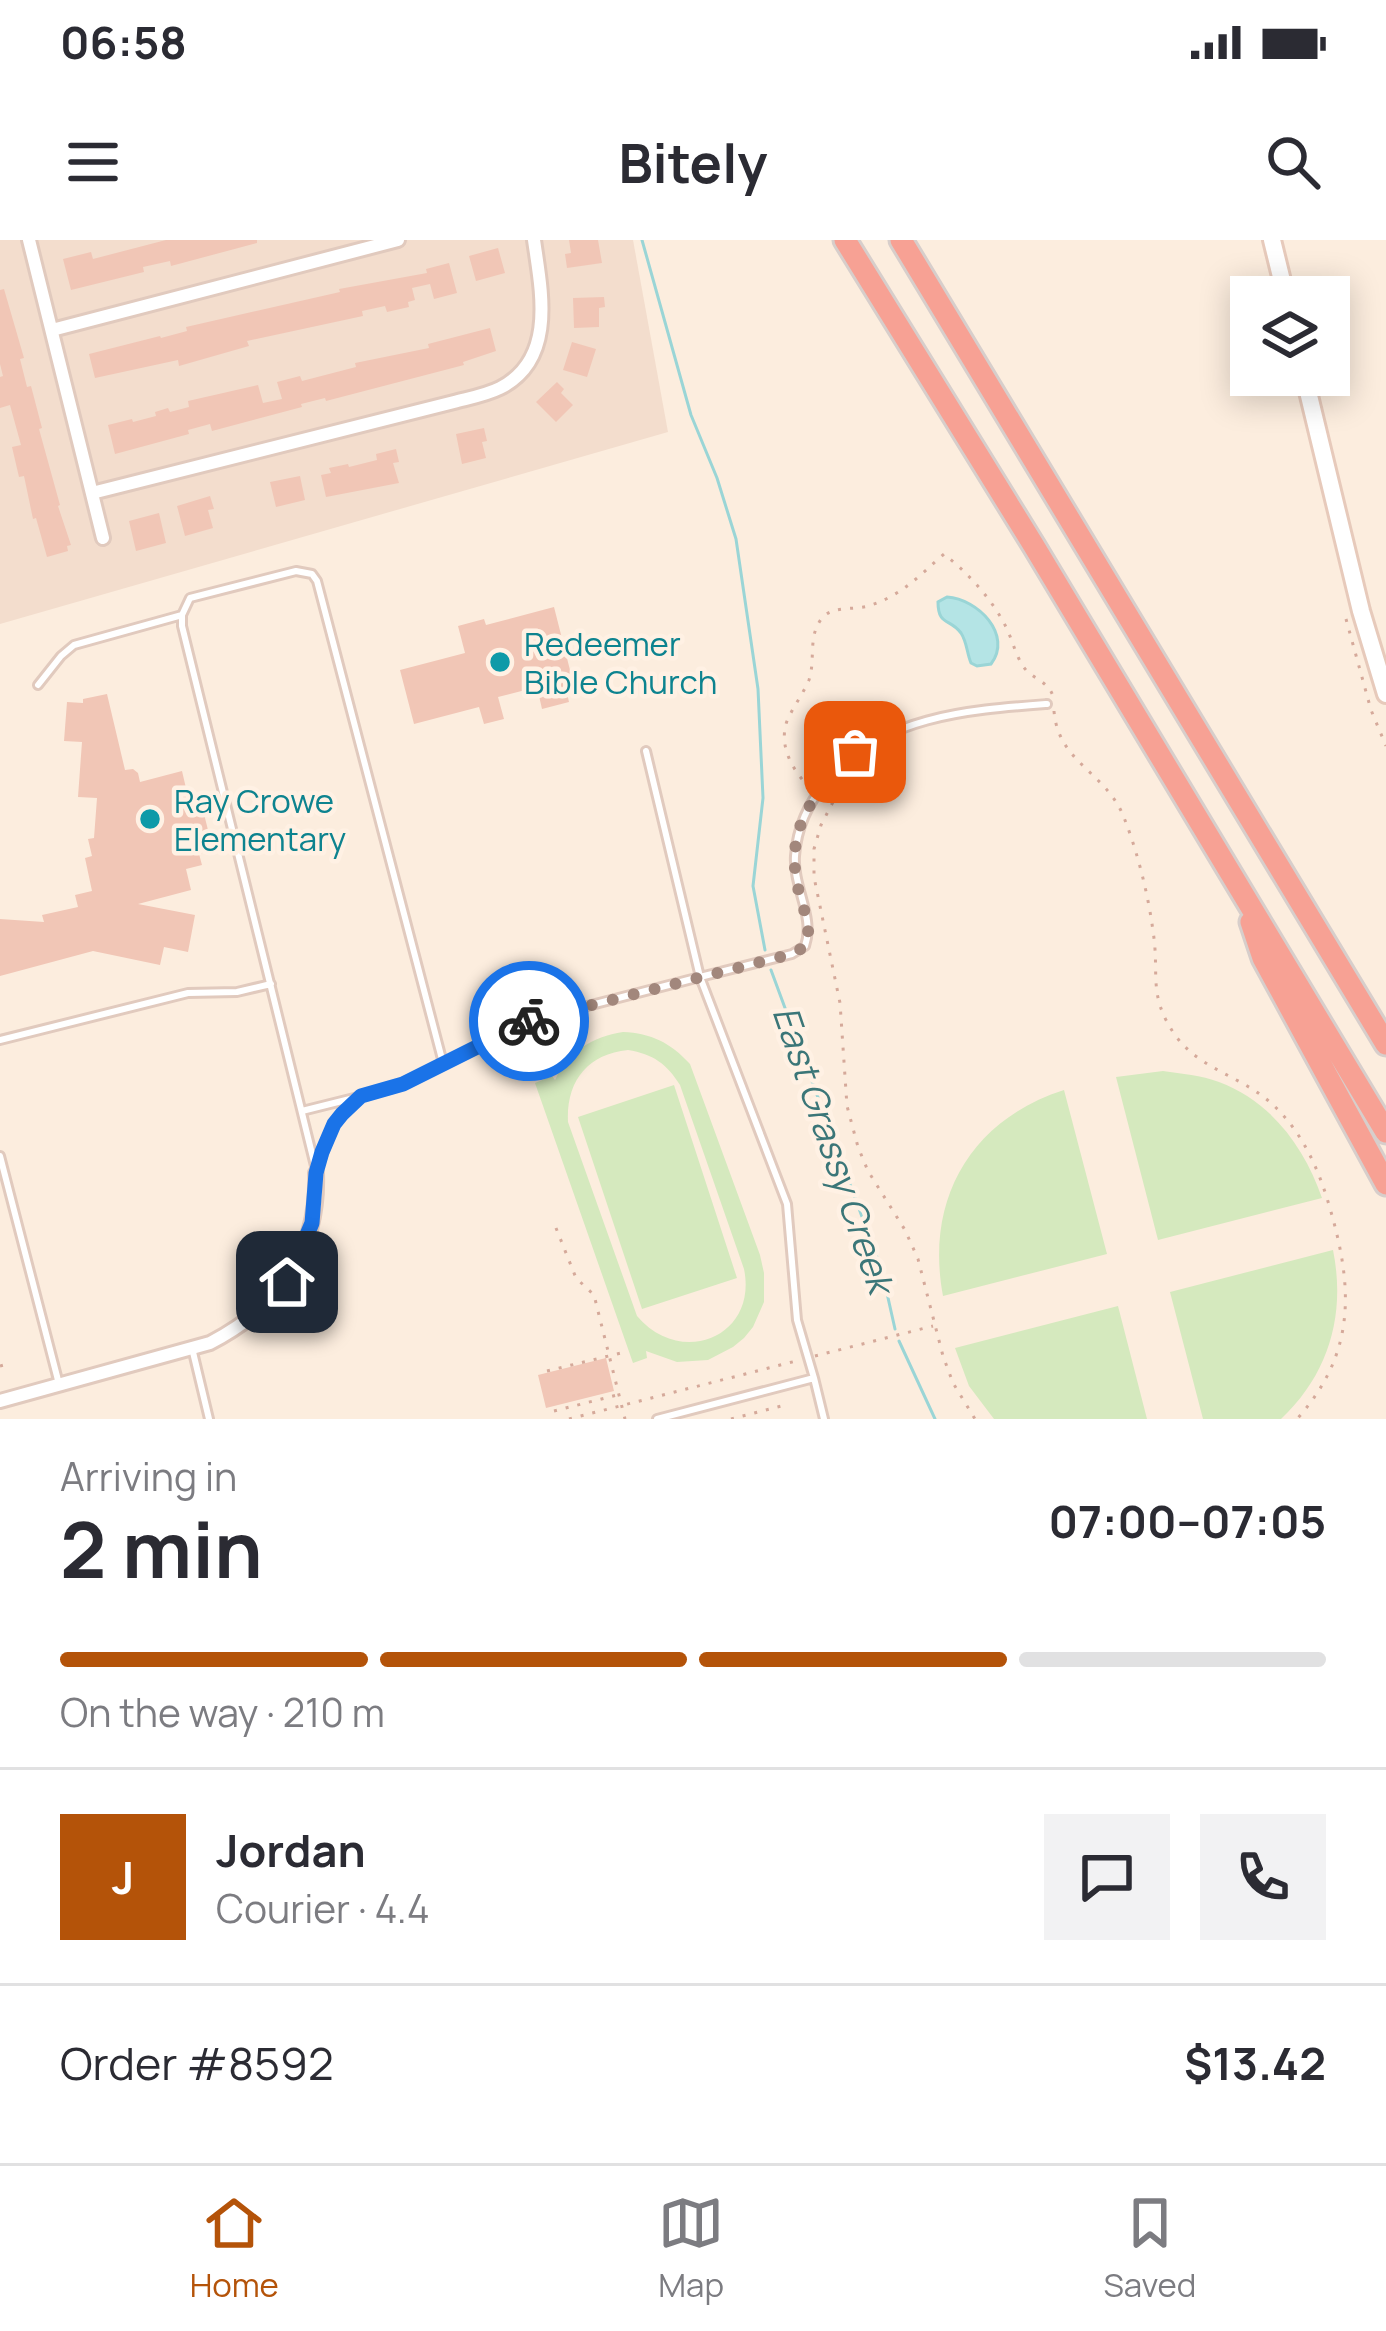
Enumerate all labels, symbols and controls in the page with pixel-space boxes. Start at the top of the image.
text: 06:58 [60,11,187,73]
text: Bitely [619,125,768,199]
icon: menu [60,129,126,195]
icon: search [1260,129,1326,195]
map controls [1230,276,1350,396]
button: layers [1230,276,1350,396]
place label: Redeemer Bible Church [524,621,717,704]
marker: Redeemer Bible Church [487,649,513,675]
pin [804,701,906,803]
icon: bag [822,719,888,785]
place label: Ray Crowe Elementary [174,778,346,861]
marker: Ray Crowe Elementary [137,806,163,832]
courier [469,961,589,1081]
icon: bike [496,988,562,1054]
water label: East Grassy Creek [762,999,908,1304]
pin [236,1231,338,1333]
icon: home [254,1249,320,1315]
text: Arriving in [60,1449,237,1503]
text: 07:00–07:05 [1048,1490,1326,1552]
text: 2 min [60,1495,263,1601]
text: On the way · 210 m [60,1685,385,1739]
button: chat [1044,1814,1170,1940]
button: phone [1200,1814,1326,1940]
text: Jordan [216,1819,366,1881]
text: J [112,1846,134,1908]
text: Courier · 4.4 [216,1881,430,1935]
text: Order #8592 [60,2032,334,2094]
text: $13.42 [1184,2032,1326,2094]
tab: Home [190,2190,279,2307]
tab: Map [658,2190,724,2307]
tab: Saved [1103,2190,1196,2307]

